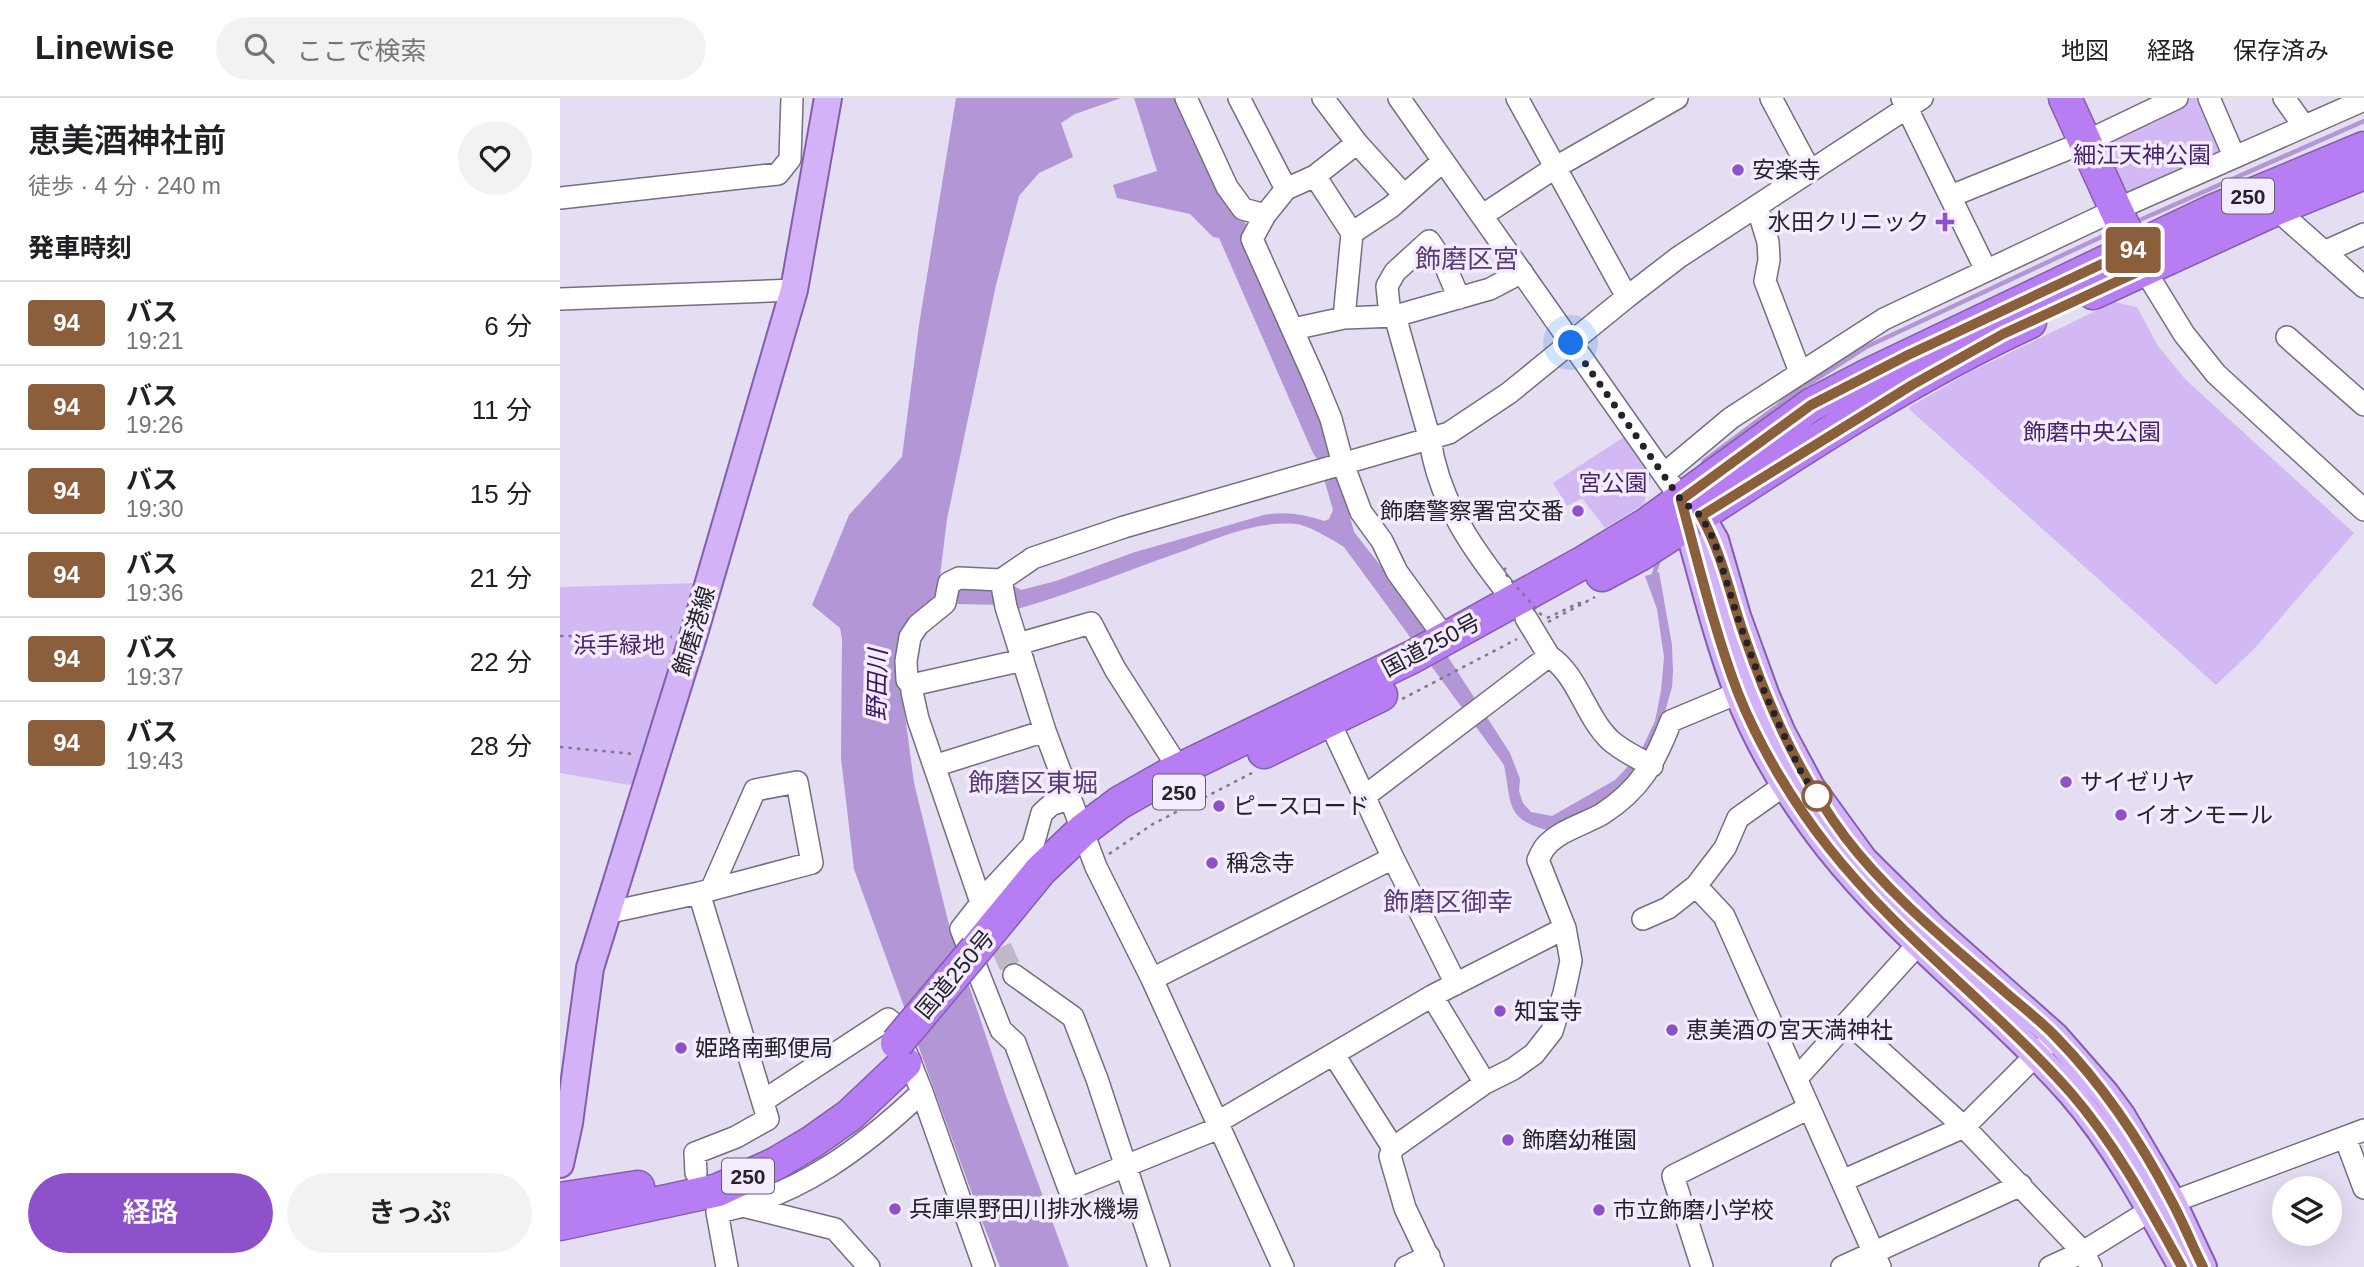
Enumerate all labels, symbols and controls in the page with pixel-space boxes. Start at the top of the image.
search box [216,17,706,80]
text: Linewise [35,29,174,66]
icon: search [240,29,278,67]
text: ここで検索 [296,36,426,66]
text: 地図 [2061,37,2109,64]
text: 経路 [2147,37,2195,64]
text: 保存済み [2233,37,2329,64]
button: heart [458,121,532,195]
text: 恵美酒神社前 [28,122,226,159]
park label: 細江天神公園 [2073,142,2211,168]
place label: 安楽寺 [1752,157,1821,183]
marker: 安楽寺 [1730,162,1746,178]
text: 徒歩 · 4 分 · 240 m [28,173,221,199]
road number: 250 [2222,178,2274,214]
place label: 水田クリニック [1768,209,1929,235]
marker: 水田クリニック [1935,212,1955,232]
line badge: 94 [2102,227,2164,273]
text: 発車時刻 [28,233,132,263]
text: 94 [2120,236,2146,263]
district label: 飾磨区宮 [1415,244,1519,274]
text: バス [126,297,178,327]
text: 94 [53,309,80,336]
text: 6 分 [484,311,532,341]
your location [1553,325,1588,360]
text: 19:21 [126,328,184,354]
text: バス [126,381,178,411]
text: 94 [53,393,80,420]
text: 11 分 [472,395,532,425]
text: 19:26 [126,412,184,438]
park label: 飾磨中央公園 [2023,419,2161,445]
text: バス [126,465,178,495]
park label: 宮公園 [1579,470,1648,496]
text: 94 [53,477,80,504]
text: 15 分 [470,479,532,509]
text: 19:30 [126,496,184,522]
place label: 飾磨警察署宮交番 [1380,498,1564,524]
marker: 飾磨警察署宮交番 [1570,503,1586,519]
text: バス [126,549,178,579]
text: 94 [53,561,80,588]
text: 21 分 [470,563,532,593]
text: 19:36 [126,580,184,606]
street label: 飾磨港線 [668,583,720,679]
street label: 国道250号 [1377,608,1485,682]
park label: 浜手緑地 [573,632,665,658]
text: バス [126,633,178,663]
text: 94 [53,645,80,672]
water label: 野田川 [863,646,891,721]
text: 22 分 [470,647,532,677]
text: 19:37 [126,664,184,690]
text: バス [126,717,178,747]
text: 94 [53,729,80,756]
text: 28 分 [470,731,532,761]
text: 19:43 [126,748,184,774]
district label: 飾磨区東堀 [968,768,1098,798]
place label: サイゼリヤ [2080,769,2195,795]
road number: 250 [1153,774,1205,810]
marker: サイゼリヤ [2058,774,2074,790]
unlabelled marker [1802,781,1832,811]
place label: ピースロード [1233,793,1370,819]
marker: ピースロード [1211,798,1227,814]
place label: イオンモール [2135,802,2273,828]
marker: イオンモール [2113,807,2129,823]
place label: 稱念寺 [1226,850,1295,876]
marker: 稱念寺 [1204,855,1220,871]
district label: 飾磨区御幸 [1383,887,1513,917]
street label: 国道250号 [911,925,999,1023]
place label: 知宝寺 [1514,998,1583,1024]
marker: 知宝寺 [1492,1003,1508,1019]
place label: 恵美酒の宮天満神社 [1686,1017,1893,1043]
marker: 恵美酒の宮天満神社 [1664,1022,1680,1038]
place label: 姫路南郵便局 [695,1035,833,1061]
marker: 姫路南郵便局 [673,1040,689,1056]
place label: 飾磨幼稚園 [1522,1127,1637,1153]
marker: 飾磨幼稚園 [1500,1132,1516,1148]
road number: 250 [722,1158,774,1194]
button: 経路 [28,1173,273,1253]
button: きっぷ [287,1173,532,1253]
map controls [2272,1176,2342,1246]
button: layers [2272,1176,2342,1246]
place label: 兵庫県野田川排水機場 [909,1196,1139,1222]
place label: 市立飾磨小学校 [1613,1197,1774,1223]
marker: 兵庫県野田川排水機場 [887,1201,903,1217]
marker: 市立飾磨小学校 [1591,1202,1607,1218]

